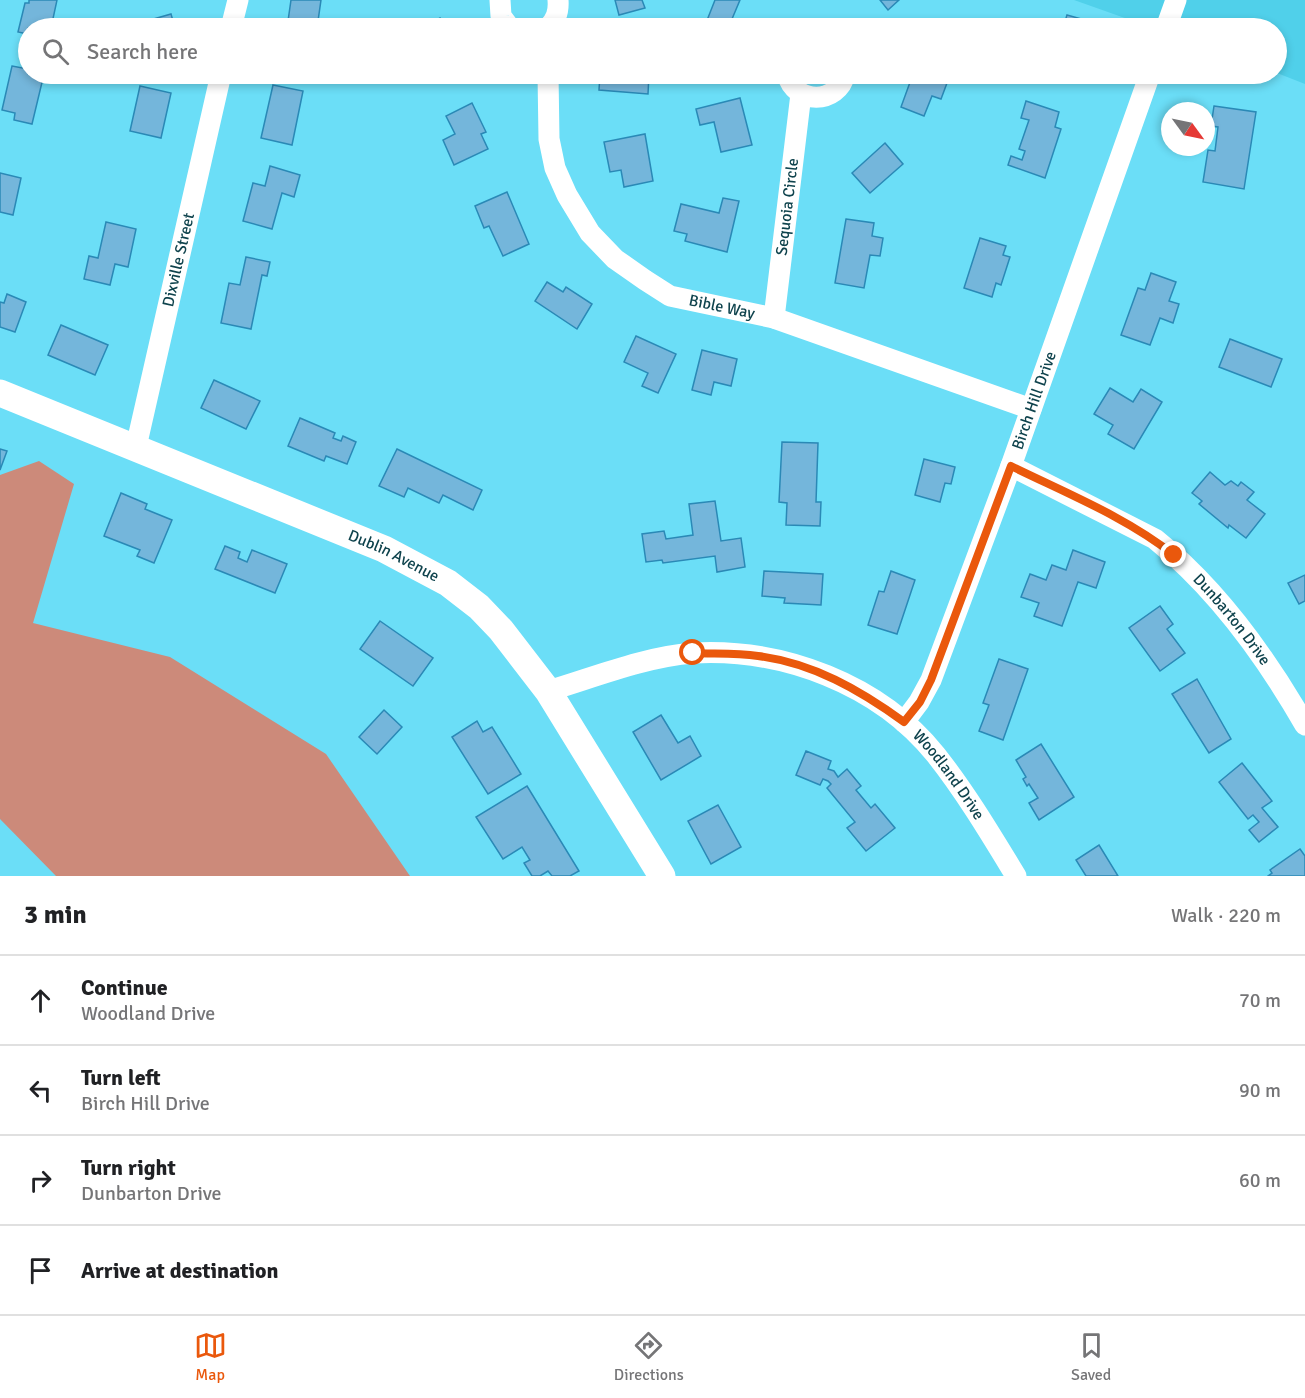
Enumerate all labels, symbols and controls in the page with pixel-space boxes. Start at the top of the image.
search box [18,18,1287,84]
icon: search [39,35,72,68]
text: Search here [87,38,198,65]
north arrow [1161,102,1215,156]
street label: Sequoia Circle [772,157,803,257]
street label: Dixville Street [158,210,199,309]
street label: Bible Way [687,290,757,324]
street label: Birch Hill Drive [1008,349,1061,452]
street label: Dublin Avenue [345,525,443,586]
route end [1160,541,1186,567]
street label: Dunbarton Drive [1189,569,1275,669]
route start [679,639,705,665]
street label: Woodland Drive [909,726,989,824]
text: 3 min [24,899,87,931]
text: Walk · 220 m [1171,903,1281,928]
text: Continue [81,974,168,1001]
icon: ahead [24,984,57,1017]
text: 70 m [1239,988,1281,1013]
text: Woodland Drive [81,1001,215,1026]
text: Turn left [81,1064,161,1091]
icon: left [24,1074,57,1107]
text: 90 m [1239,1078,1281,1103]
text: Birch Hill Drive [81,1091,210,1116]
text: Turn right [81,1154,176,1181]
icon: right [24,1164,57,1197]
text: 60 m [1239,1168,1281,1193]
text: Dunbarton Drive [81,1181,222,1206]
icon: arrive [24,1254,57,1287]
text: Arrive at destination [81,1257,278,1284]
tab: Map [194,1329,227,1385]
tab: Directions [614,1329,684,1385]
tab: Saved [1071,1329,1111,1385]

